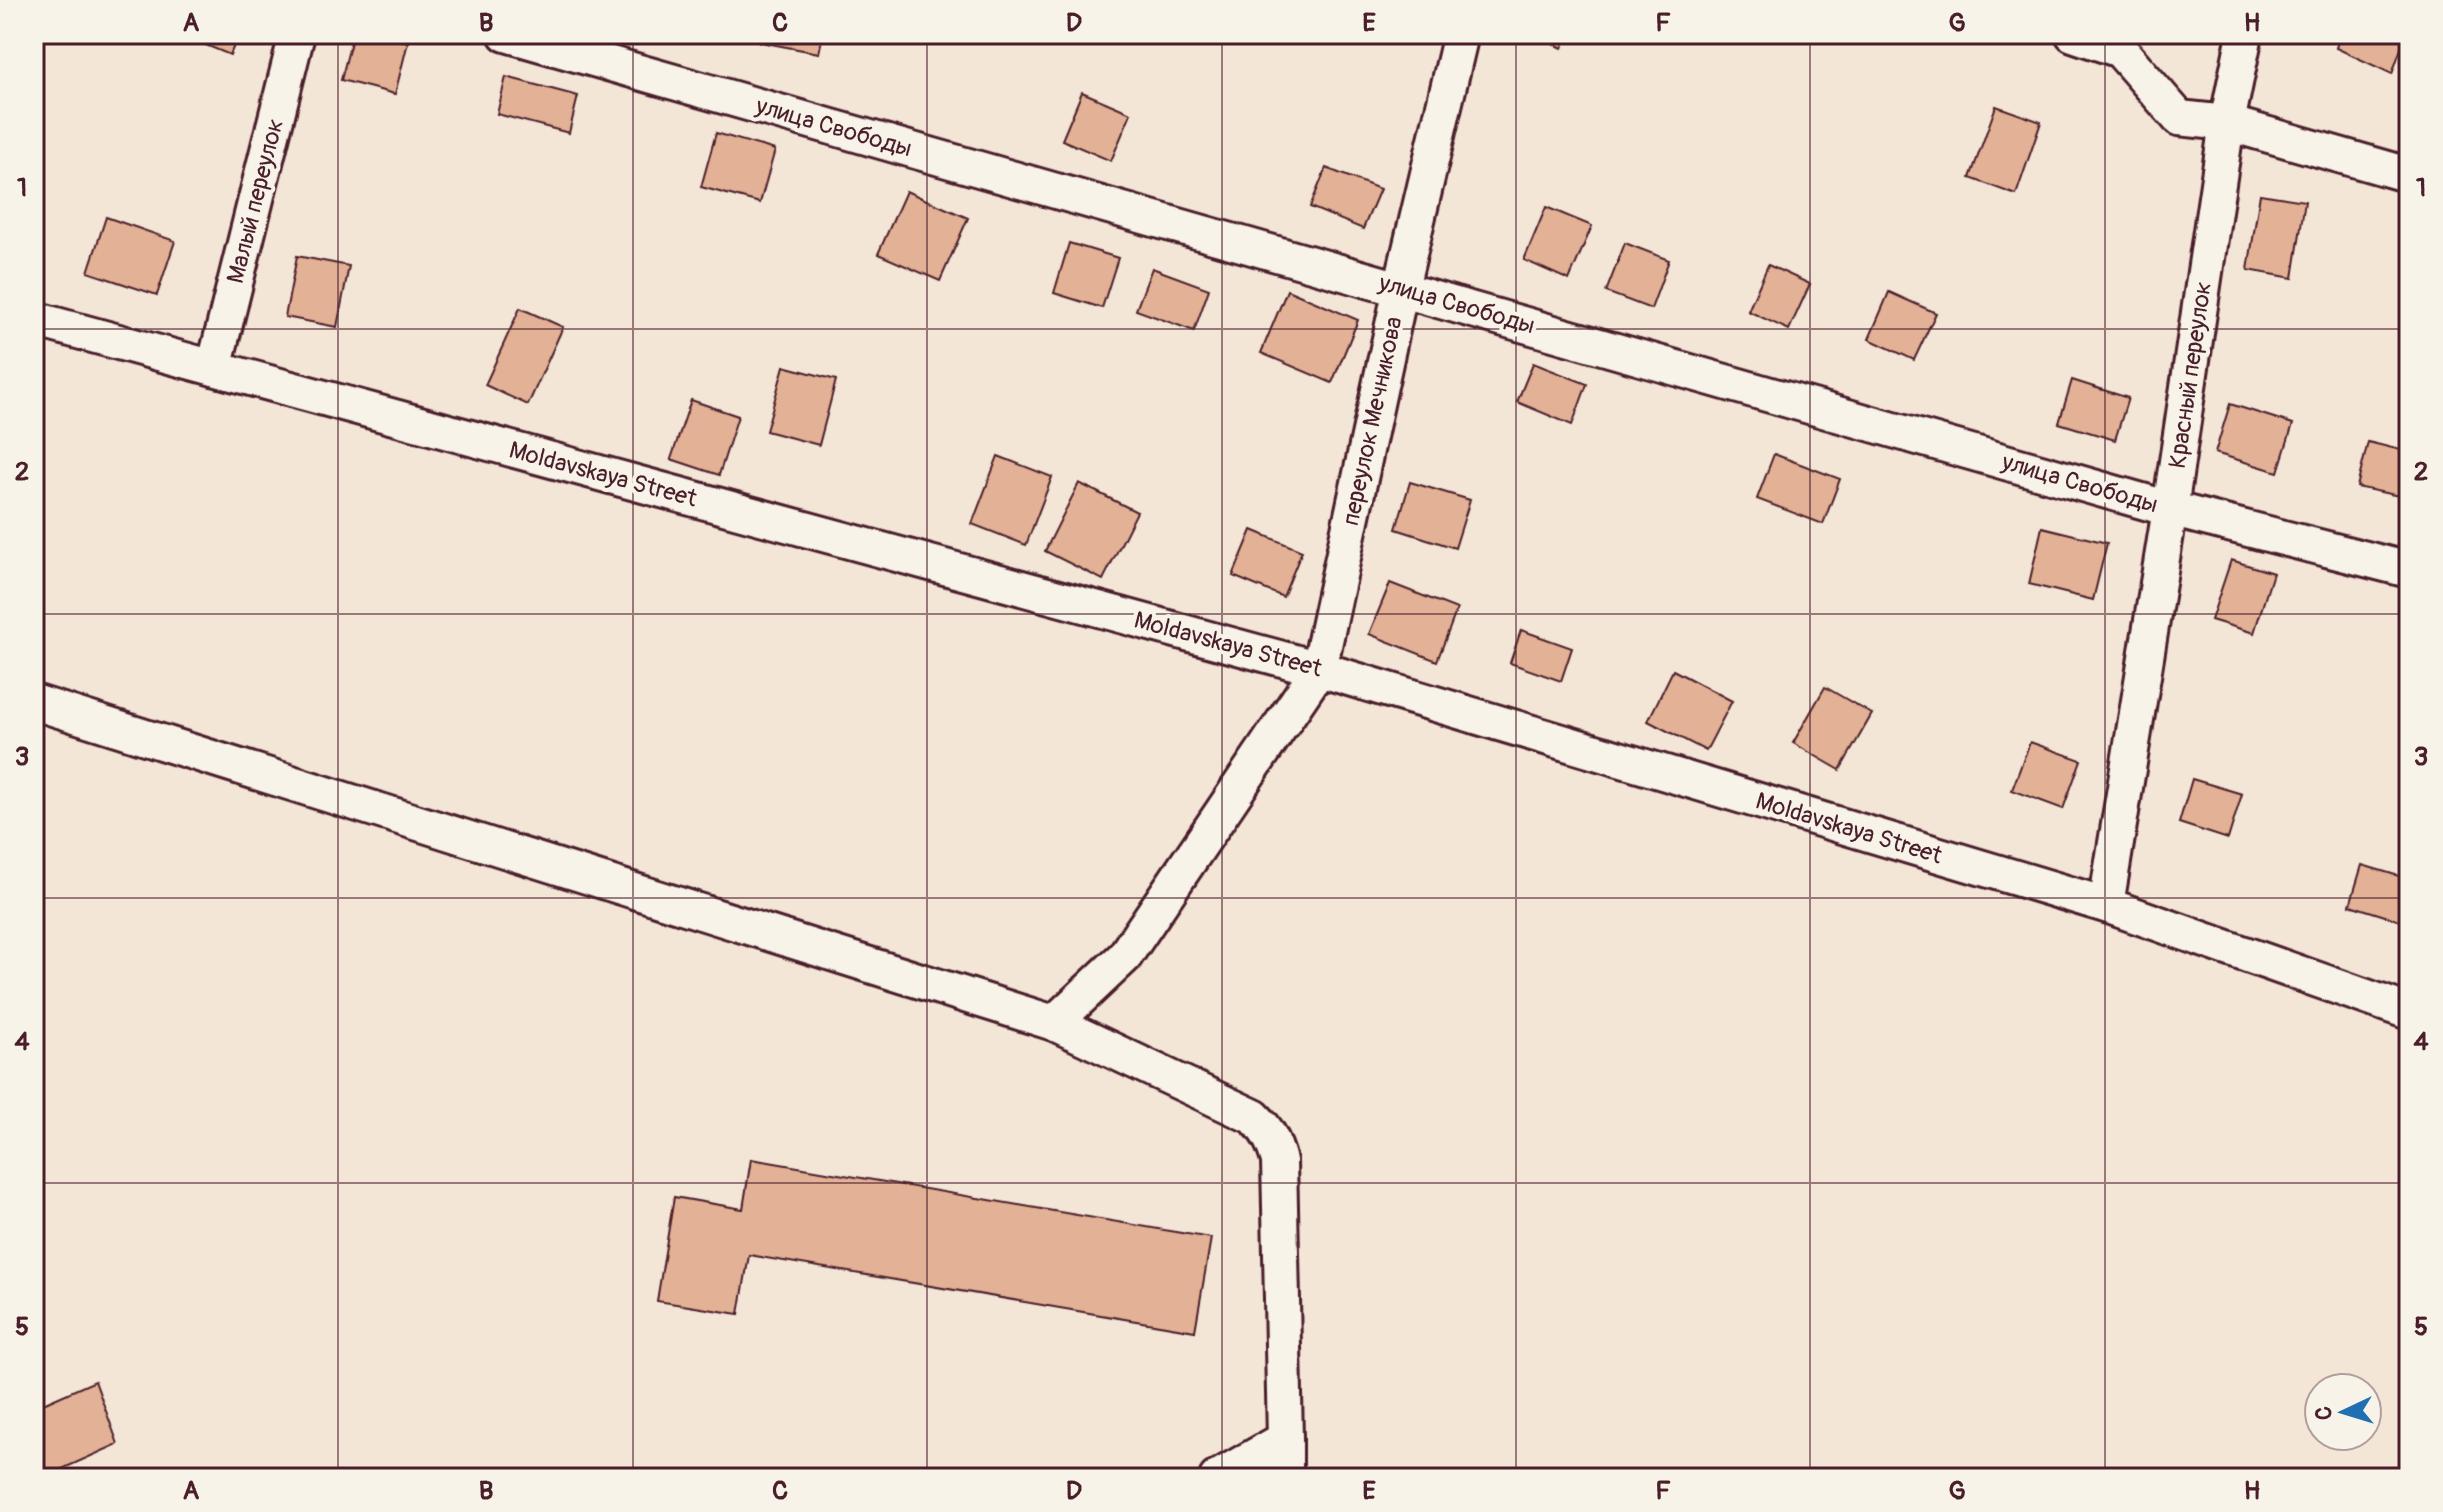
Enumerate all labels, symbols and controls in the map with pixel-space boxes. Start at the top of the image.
text: A [183,7,200,39]
text: B [479,7,493,39]
text: C [772,7,788,39]
text: D [1066,7,1082,39]
text: E [1362,7,1376,39]
text: F [1655,7,1671,39]
text: G [1948,7,1966,39]
text: H [2244,7,2260,39]
street label: улица Свободы [752,91,915,164]
street label: Малый переулок [221,116,290,286]
text: 1 [17,172,27,204]
text: 1 [2416,172,2426,204]
street label: улица Свободы [1375,268,1538,341]
street label: Красный переулок [2163,280,2218,470]
street label: переулок Мечникова [1336,314,1409,528]
street label: Moldavskaya Street [506,435,700,514]
street label: улица Свободы [1998,447,2161,520]
text: 2 [15,456,29,488]
text: 2 [2414,456,2428,488]
street label: Moldavskaya Street [1131,605,1325,684]
text: 3 [15,741,29,773]
text: 3 [2414,741,2428,773]
street label: Moldavskaya Street [1752,786,1946,871]
text: 4 [14,1026,30,1058]
text: 4 [2413,1026,2429,1058]
text: 5 [15,1311,29,1343]
text: 5 [2414,1311,2428,1343]
north arrow [2303,1372,2383,1452]
text: С [2310,1405,2338,1421]
text: A [183,1475,200,1507]
text: B [479,1475,493,1507]
text: C [772,1475,788,1507]
text: D [1066,1475,1082,1507]
text: E [1362,1475,1376,1507]
text: F [1655,1475,1671,1507]
text: G [1948,1475,1966,1507]
text: H [2244,1475,2260,1507]

